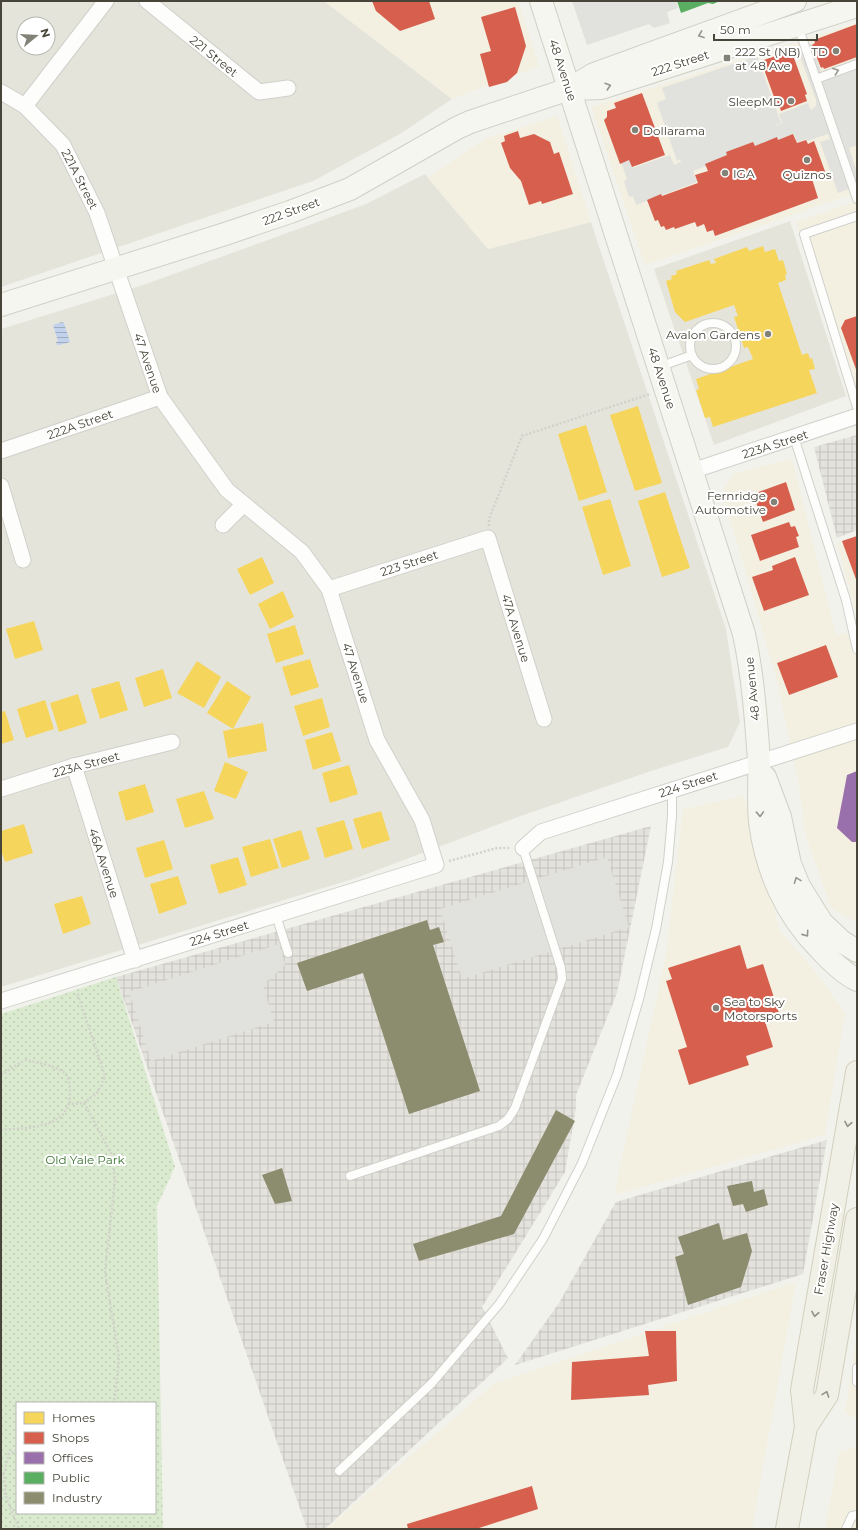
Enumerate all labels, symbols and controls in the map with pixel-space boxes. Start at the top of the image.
north arrow [16,16,56,56]
scale bar [714,16,817,42]
text: 50 m [720,22,751,37]
text: N [37,27,54,39]
one-way arrow [697,30,704,39]
street label: 221 Street [187,32,241,80]
street label: 48 Avenue [546,37,580,103]
place label: 222 St (NB) at 48 Ave [735,44,801,73]
place label: TD [811,44,828,59]
marker: TD [831,46,841,56]
street label: 222 Street [649,47,711,79]
marker: 222 St (NB) at 48 Ave [722,53,732,63]
one-way arrow [833,68,840,76]
one-way arrow [604,82,611,91]
place label: SleepMD [728,94,783,109]
marker: SleepMD [786,96,796,106]
place label: Dollarama [643,123,705,138]
marker: Dollarama [630,125,640,135]
street label: 221A Street [58,146,102,212]
marker: Quiznos [802,155,812,165]
place label: IGA [733,166,755,181]
place label: Quiznos [783,167,832,182]
marker: IGA [720,168,730,178]
street label: 222 Street [260,194,322,228]
place label: Avalon Gardens [666,327,760,342]
marker: Avalon Gardens [763,329,773,339]
street label: 47 Avenue [131,331,165,395]
street label: 48 Avenue [645,345,679,411]
street label: 222A Street [45,406,115,442]
street label: 223A Street [740,426,810,462]
place label: Fernridge Automotive [695,488,766,517]
marker: Fernridge Automotive [769,497,779,507]
street label: 223 Street [378,547,440,579]
street label: 47A Avenue [498,592,534,664]
street label: 47 Avenue [339,641,373,705]
street label: 48 Avenue [741,656,763,722]
street label: 223A Street [51,748,121,780]
street label: 224 Street [657,767,719,801]
one-way arrow [756,811,764,817]
street label: 46A Avenue [86,826,122,900]
one-way arrow [793,877,801,884]
street label: 224 Street [188,917,250,949]
one-way arrow [801,929,808,936]
place label: Sea to Sky Motorsports [724,994,797,1023]
marker: Sea to Sky Motorsports [711,1003,721,1013]
one-way arrow [844,1121,853,1127]
park label: Old Yale Park [45,1152,126,1167]
street label: Fraser Highway [811,1202,842,1296]
one-way arrow [811,1311,820,1317]
one-way arrow [822,1390,830,1397]
legend [16,1402,156,1514]
text: Homes [52,1410,95,1425]
text: Shops [52,1430,89,1445]
text: Offices [52,1450,93,1465]
text: Public [52,1470,90,1485]
text: Industry [52,1490,102,1505]

